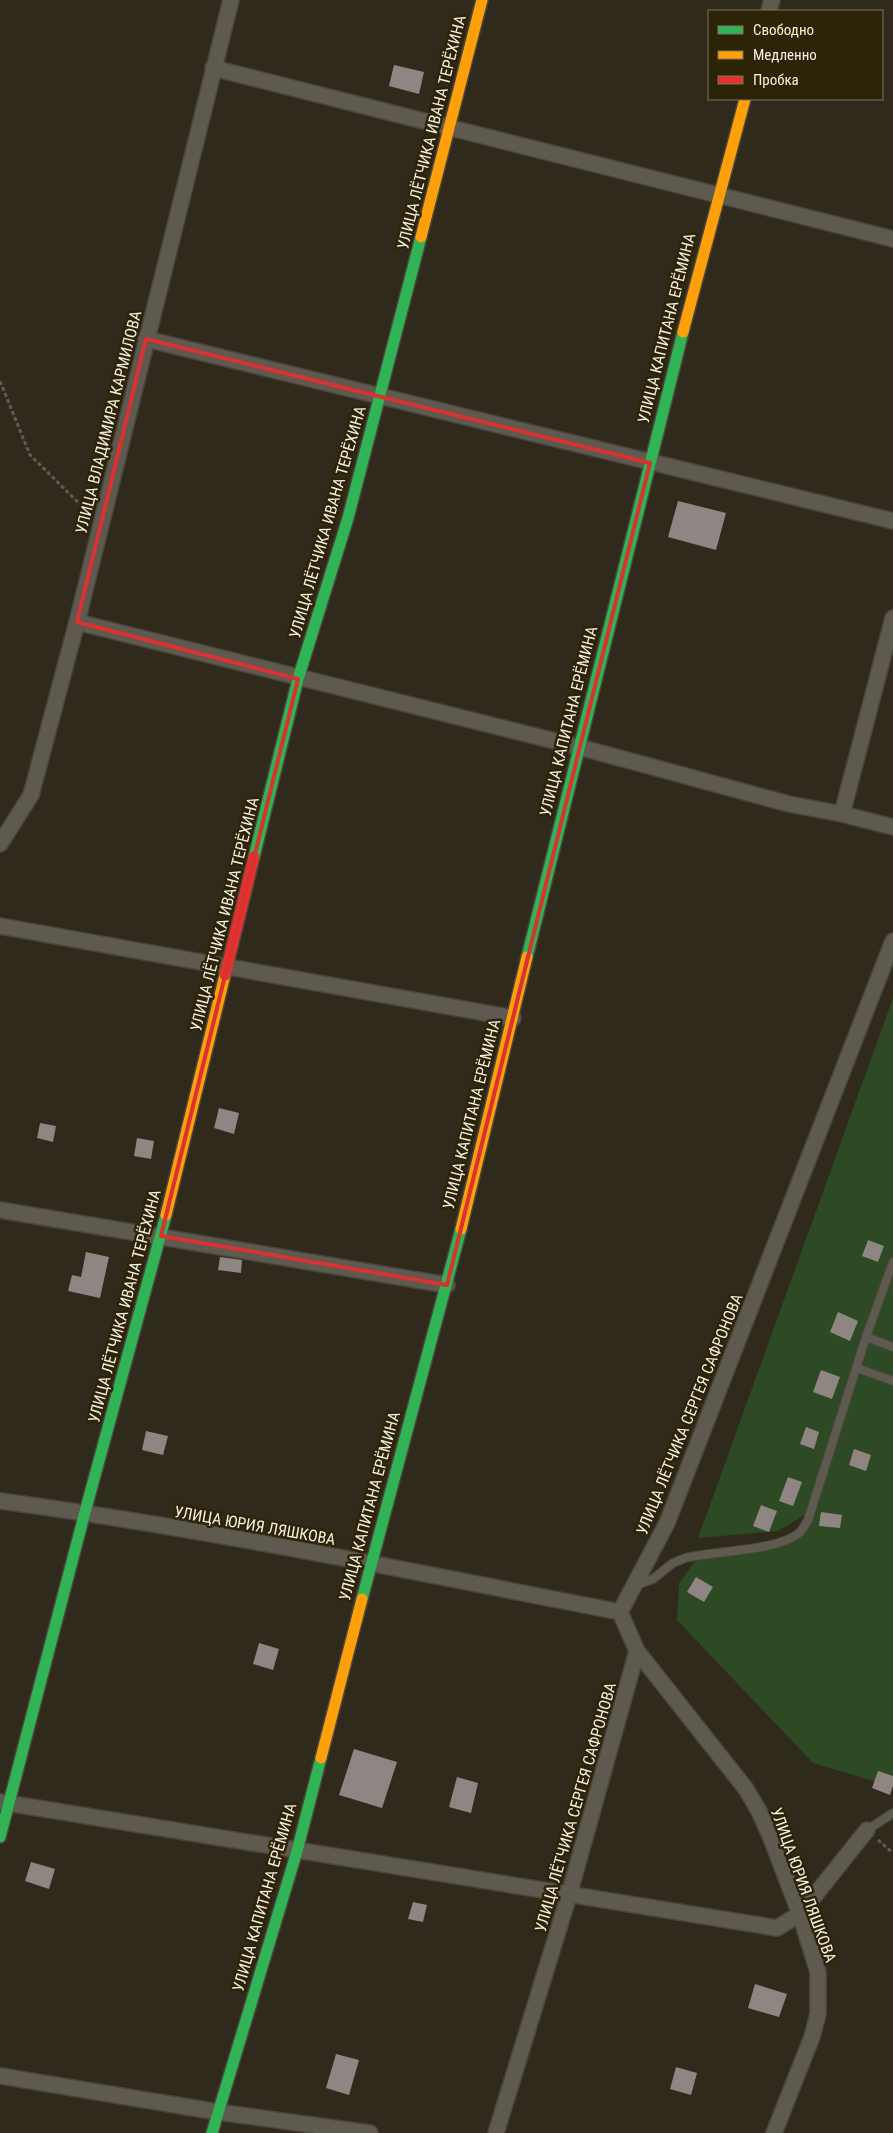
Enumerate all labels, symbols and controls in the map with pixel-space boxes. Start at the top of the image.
legend [708,10,883,100]
street label: УЛИЦА ЛЁТЧИКА ИВАНА ТЕРЁХИНА [393,13,470,251]
text: Свободно [753,21,814,39]
text: Медленно [753,46,817,64]
text: Пробка [753,71,799,89]
street label: УЛИЦА КАПИТАНА ЕРЁМИНА [634,231,699,425]
street label: УЛИЦА ВЛАДИМИРА КАРМИЛОВА [72,309,145,536]
street label: УЛИЦА ЛЁТЧИКА ИВАНА ТЕРЁХИНА [285,404,370,640]
street label: УЛИЦА КАПИТАНА ЕРЁМИНА [536,624,601,818]
street label: УЛИЦА ЛЁТЧИКА ИВАНА ТЕРЁХИНА [186,795,263,1033]
street label: УЛИЦА КАПИТАНА ЕРЁМИНА [439,1017,504,1211]
street label: УЛИЦА ЛЁТЧИКА ИВАНА ТЕРЁХИНА [84,1187,165,1425]
street label: УЛИЦА ЛЁТЧИКА СЕРГЕЯ САФРОНОВА [632,1291,747,1538]
street label: УЛИЦА КАПИТАНА ЕРЁМИНА [335,1409,404,1603]
street label: УЛИЦА ЮРИЯ ЛЯШКОВА [173,1502,337,1549]
street label: УЛИЦА ЛЁТЧИКА СЕРГЕЯ САФРОНОВА [531,1680,620,1934]
street label: УЛИЦА КАПИТАНА ЕРЁМИНА [228,1801,301,1994]
street label: УЛИЦА ЮРИЯ ЛЯШКОВА [767,1805,840,1965]

